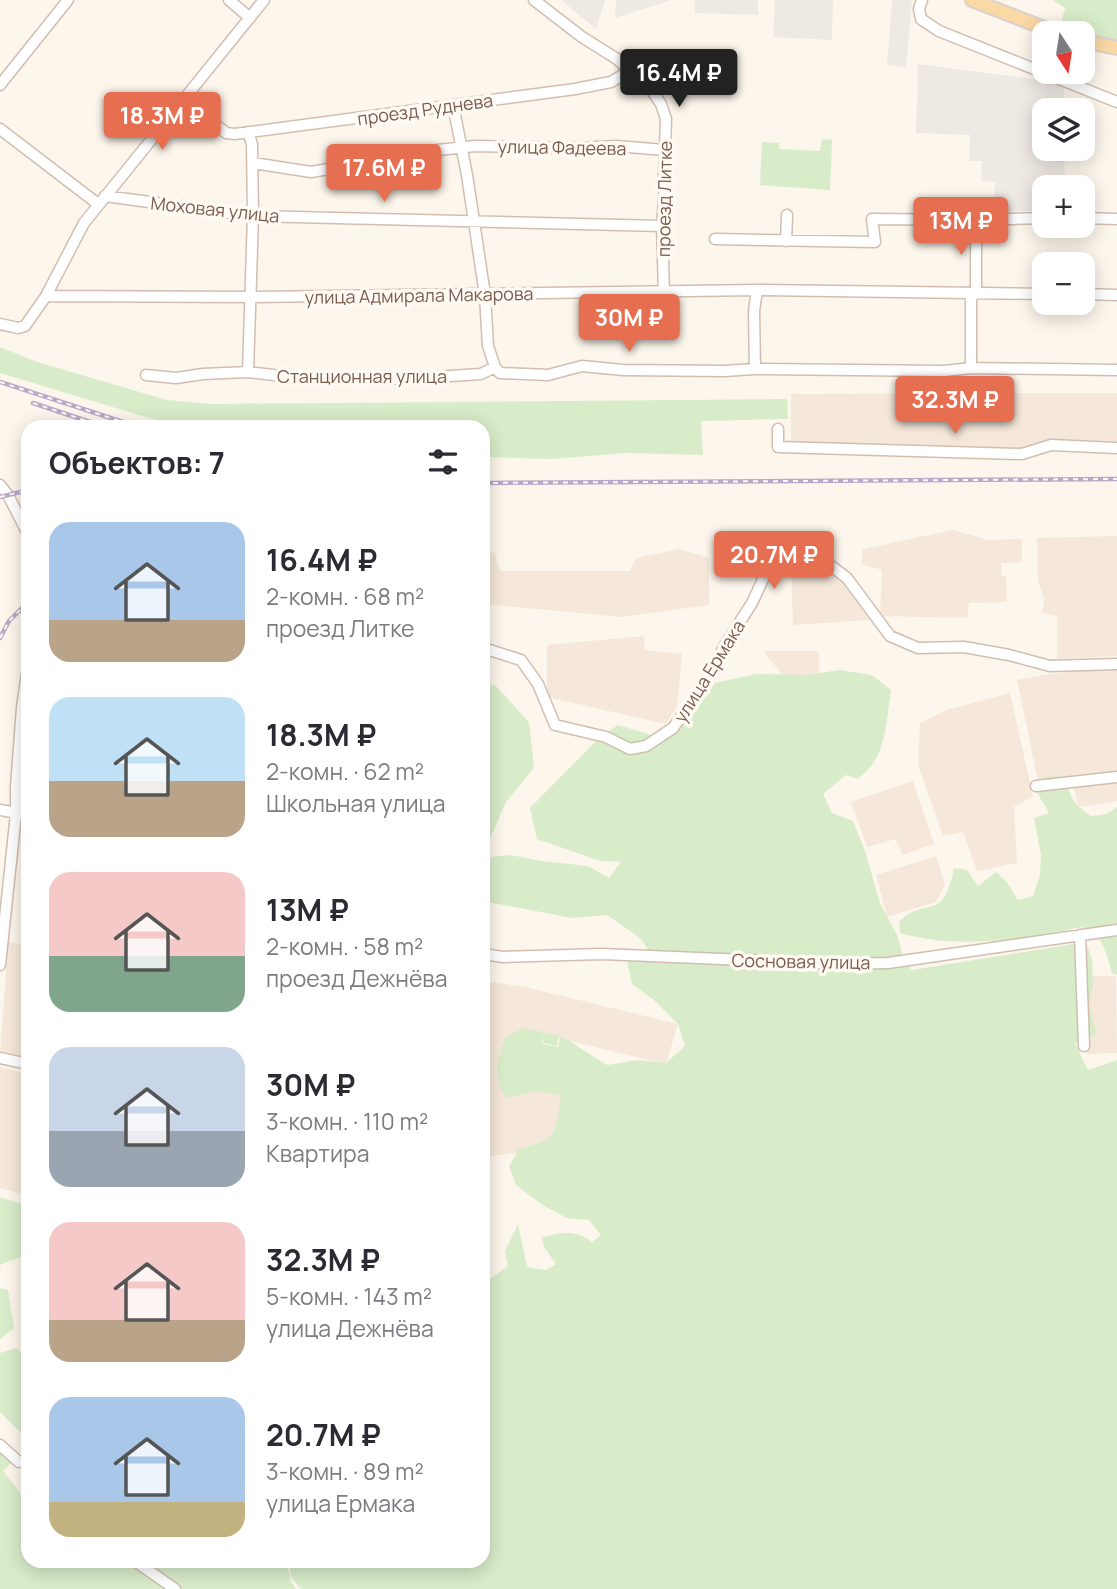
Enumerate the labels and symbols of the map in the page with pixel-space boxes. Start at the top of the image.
north arrow [1032,21,1096,84]
pin: 16.4M ₽ [614,50,744,109]
street label: проезд Руднева [356,88,494,130]
pin: 18.3M ₽ [97,92,227,152]
street label: улица Фадеева [497,134,627,160]
street label: проезд Литке [651,141,677,257]
pin: 17.6M ₽ [319,144,449,204]
street label: Моховая улица [149,190,281,228]
pin: 13M ₽ [912,198,1010,257]
street label: улица Адмирала Макарова [304,281,534,309]
pin: 30M ₽ [580,294,678,354]
street label: Станционная улица [277,364,447,388]
pin: 32.3M ₽ [890,376,1020,436]
pin: 20.7M ₽ [709,532,839,591]
street label: улица Ермака [668,615,750,727]
street label: Сосновая улица [731,948,871,974]

